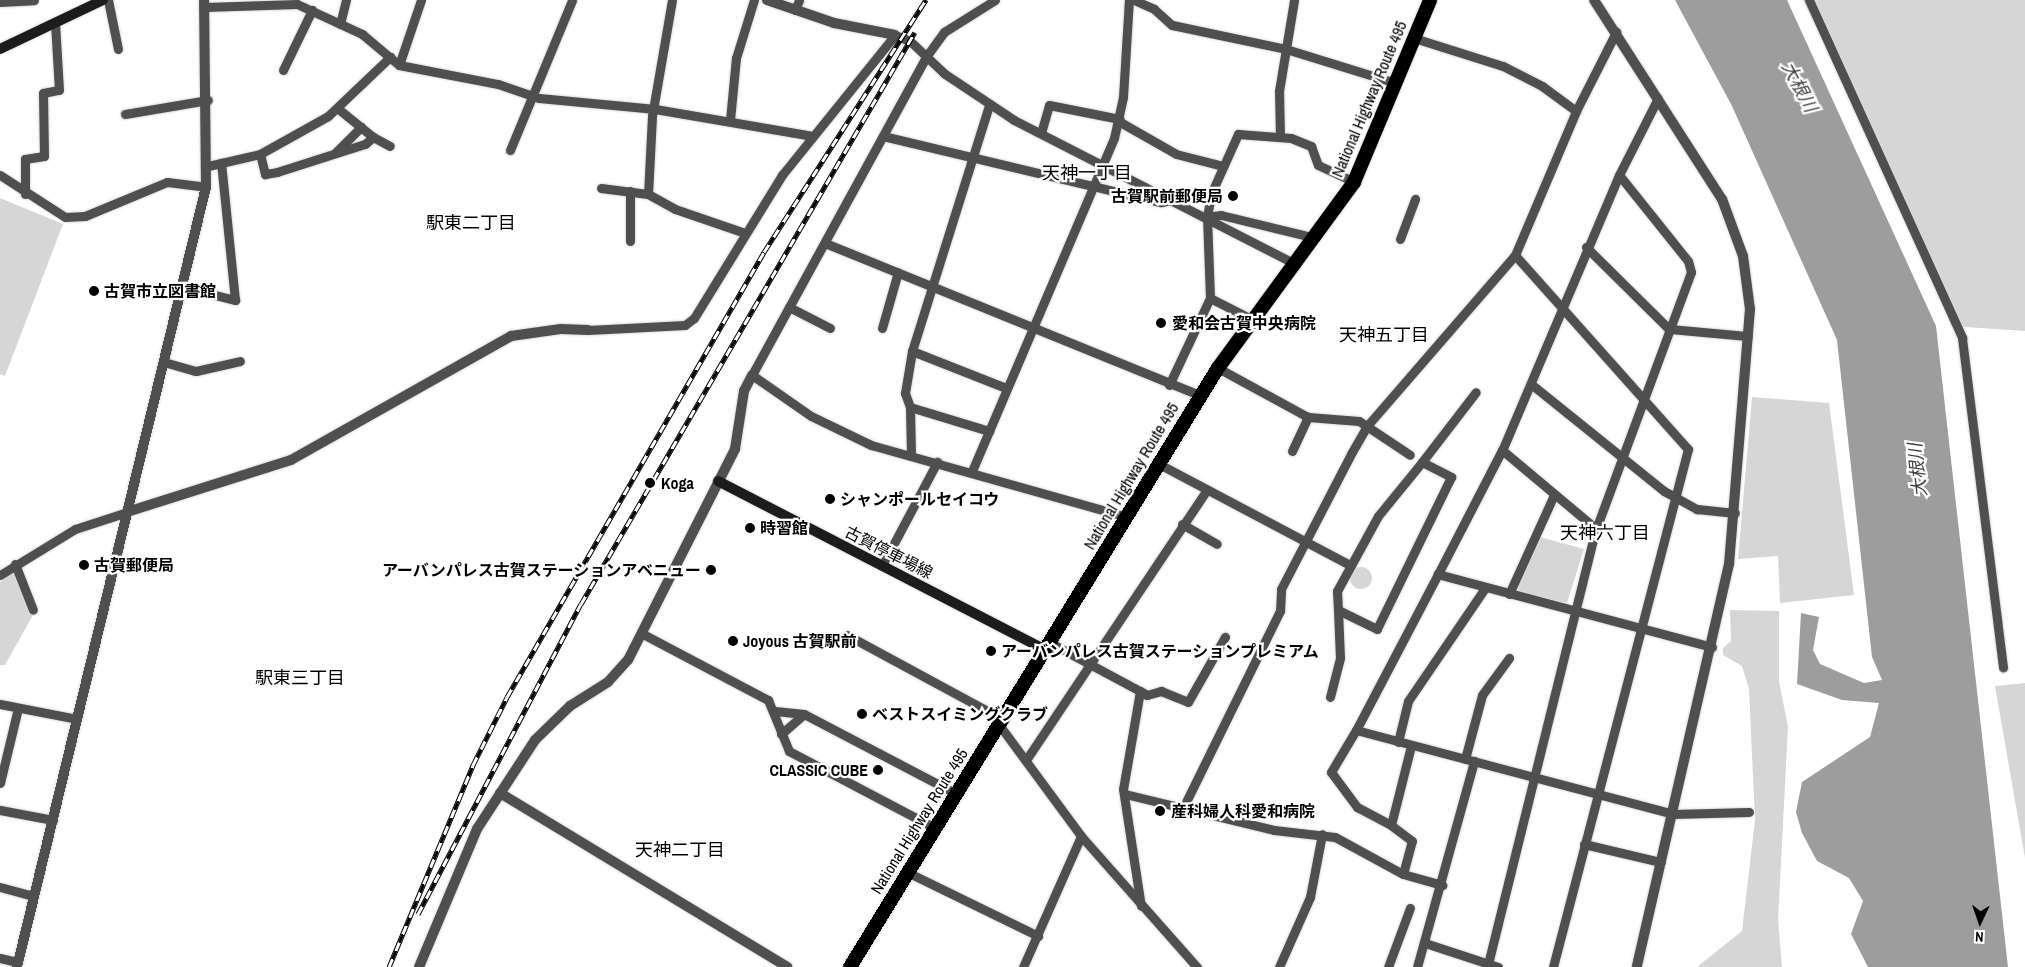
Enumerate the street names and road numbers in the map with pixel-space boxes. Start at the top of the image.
street label: National Highway Route 495 [1327,18,1411,180]
street label: National Highway Route 495 [1080,399,1182,553]
street label: 古賀停車場線 [842,522,936,582]
street label: National Highway Route 495 [866,745,972,897]

